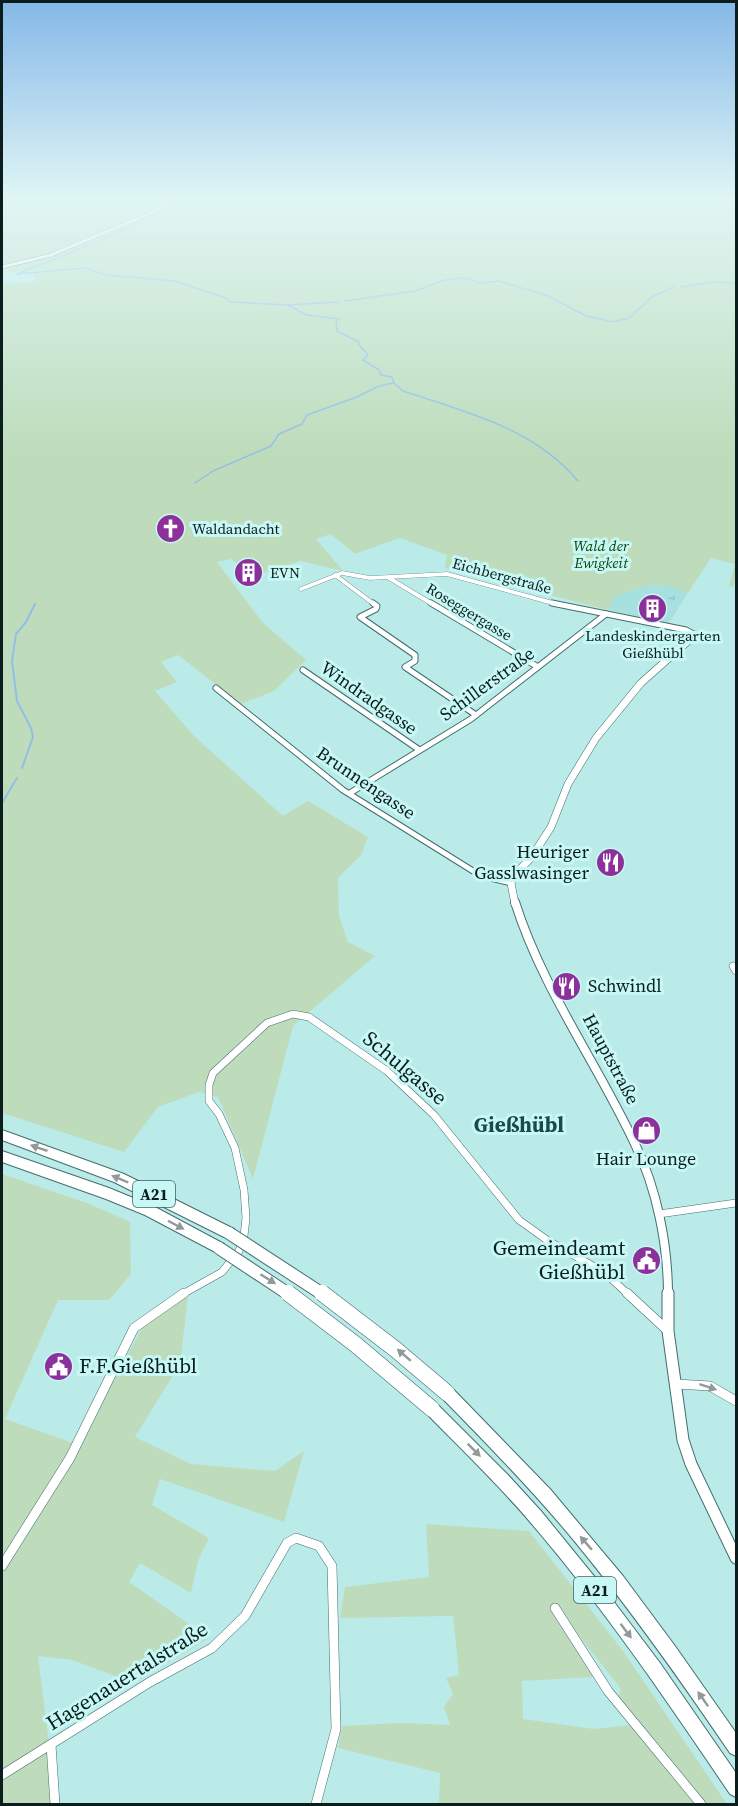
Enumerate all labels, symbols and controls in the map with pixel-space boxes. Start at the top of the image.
church icon: Waldandacht [155,513,187,545]
place label: Waldandacht [192,518,280,539]
park label: Wald der Ewigkeit [573,535,630,573]
street label: Eichbergstraße [450,552,554,599]
building icon: EVN [233,557,265,589]
place label: EVN [270,562,300,583]
street label: Roseggergasse [422,578,516,646]
building icon: Landeskindergarten Gießhübl [637,593,669,625]
place label: Landeskindergarten Gießhübl [585,625,721,663]
street label: Schillerstraße [434,641,539,726]
street label: Windradgasse [316,655,423,740]
street label: Brunnengasse [312,740,421,825]
place label: Heuriger Gasslwasinger [474,839,589,885]
restaurant icon: Heuriger Gasslwasinger [594,846,626,878]
restaurant icon: Schwindl [551,970,583,1002]
place label: Schwindl [588,973,662,998]
street label: Hauptstraße [577,1009,646,1109]
street label: Schulgasse [357,1024,454,1111]
district label: Gießhübl [474,1110,564,1139]
shop icon: Hair Lounge [630,1114,662,1146]
one-way arrow [30,1143,48,1153]
place label: Hair Lounge [596,1146,696,1171]
one-way arrow [111,1174,129,1184]
road number: A21 [133,1181,175,1207]
one-way arrow [167,1220,184,1230]
place label: Gemeindeamt Gießhübl [493,1233,625,1286]
public building icon: Gemeindeamt Gießhübl [630,1244,662,1276]
one-way arrow [260,1273,276,1284]
one-way arrow [396,1348,411,1362]
public building icon: F.F.Gießhübl [42,1350,74,1382]
place label: F.F.Gießhübl [79,1351,197,1380]
one-way arrow [699,1382,717,1392]
one-way arrow [466,1443,480,1457]
one-way arrow [579,1536,593,1551]
road number: A21 [574,1577,616,1603]
street label: Hagenauertalstraße [40,1614,213,1737]
one-way arrow [620,1624,632,1639]
one-way arrow [697,1692,709,1708]

